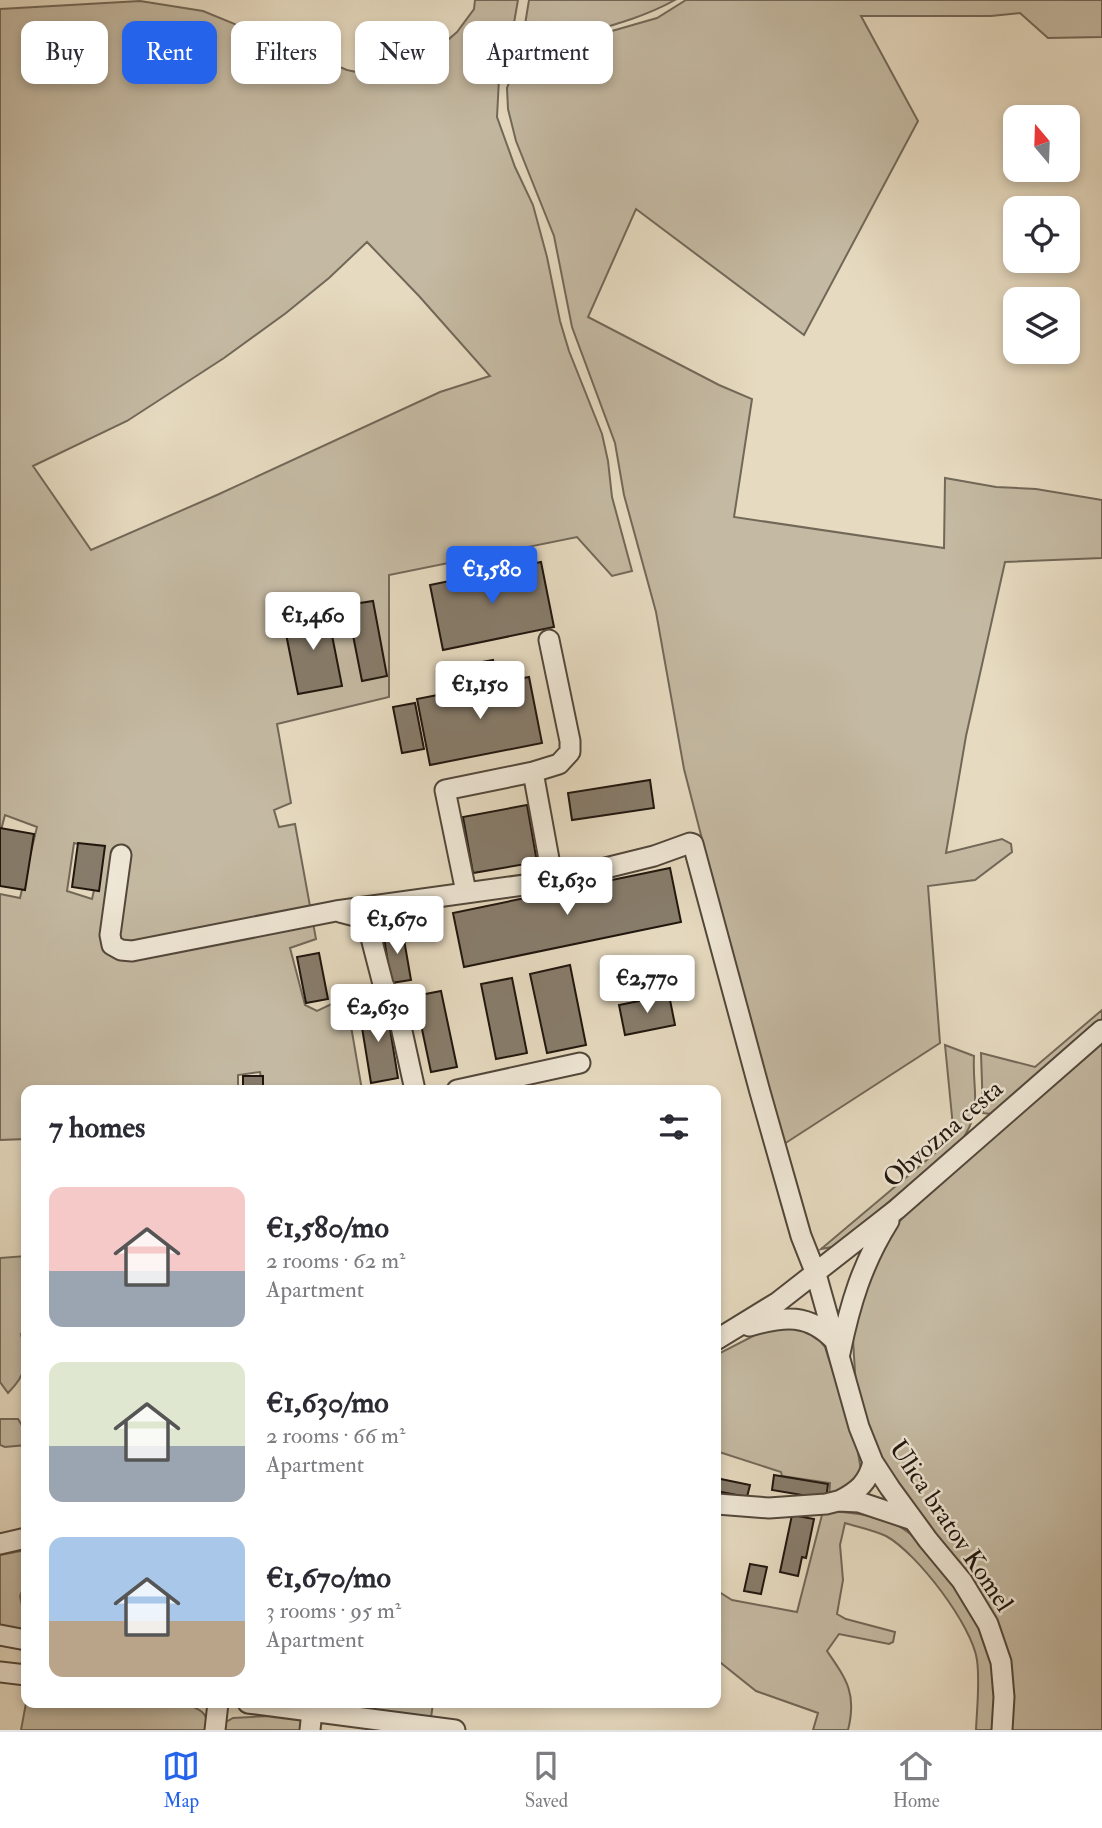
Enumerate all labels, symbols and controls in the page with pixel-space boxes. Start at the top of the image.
chip: Buy [21,21,108,84]
chip: Rent [122,21,217,84]
chip: Filters [231,21,341,84]
chip: New [355,21,449,84]
chip: Apartment [463,21,613,84]
north arrow [1003,105,1080,182]
map controls [1003,105,1080,364]
button: locate [1003,196,1080,273]
button: layers [1003,287,1080,364]
pin: €1,580 [435,546,549,606]
text: €1,580 [462,554,522,583]
pin: €1,460 [256,592,370,652]
text: €1,460 [281,600,345,629]
pin: €1,150 [423,662,537,721]
text: €1,150 [452,669,508,698]
pin: €1,630 [510,858,624,917]
text: €1,630 [537,865,597,894]
pin: €1,670 [340,897,454,956]
text: €1,670 [366,904,428,933]
pin: €2,770 [590,956,704,1015]
text: €2,770 [616,963,678,992]
pin: €2,630 [321,984,435,1044]
text: €2,630 [347,992,409,1021]
street label: Obvozna cesta [876,1073,1010,1195]
icon: filters [655,1108,693,1146]
text: 7 homes [49,1109,145,1146]
text: €1,580/mo [266,1209,389,1246]
icon: home [105,1215,189,1299]
text: 2 rooms · 62 m² [266,1246,405,1275]
text: Apartment [266,1275,364,1304]
text: €1,630/mo [266,1384,389,1421]
icon: home [105,1390,189,1474]
text: 2 rooms · 66 m² [266,1421,405,1450]
street label: Ulica bratov Komel [882,1434,1020,1618]
text: Apartment [266,1450,364,1479]
text: €1,670/mo [266,1559,391,1596]
icon: home [105,1565,189,1649]
text: 3 rooms · 95 m² [266,1596,401,1625]
text: Apartment [266,1625,364,1654]
tab: Map [162,1747,200,1813]
tab: Saved [525,1747,568,1813]
tab: Home [893,1747,940,1813]

